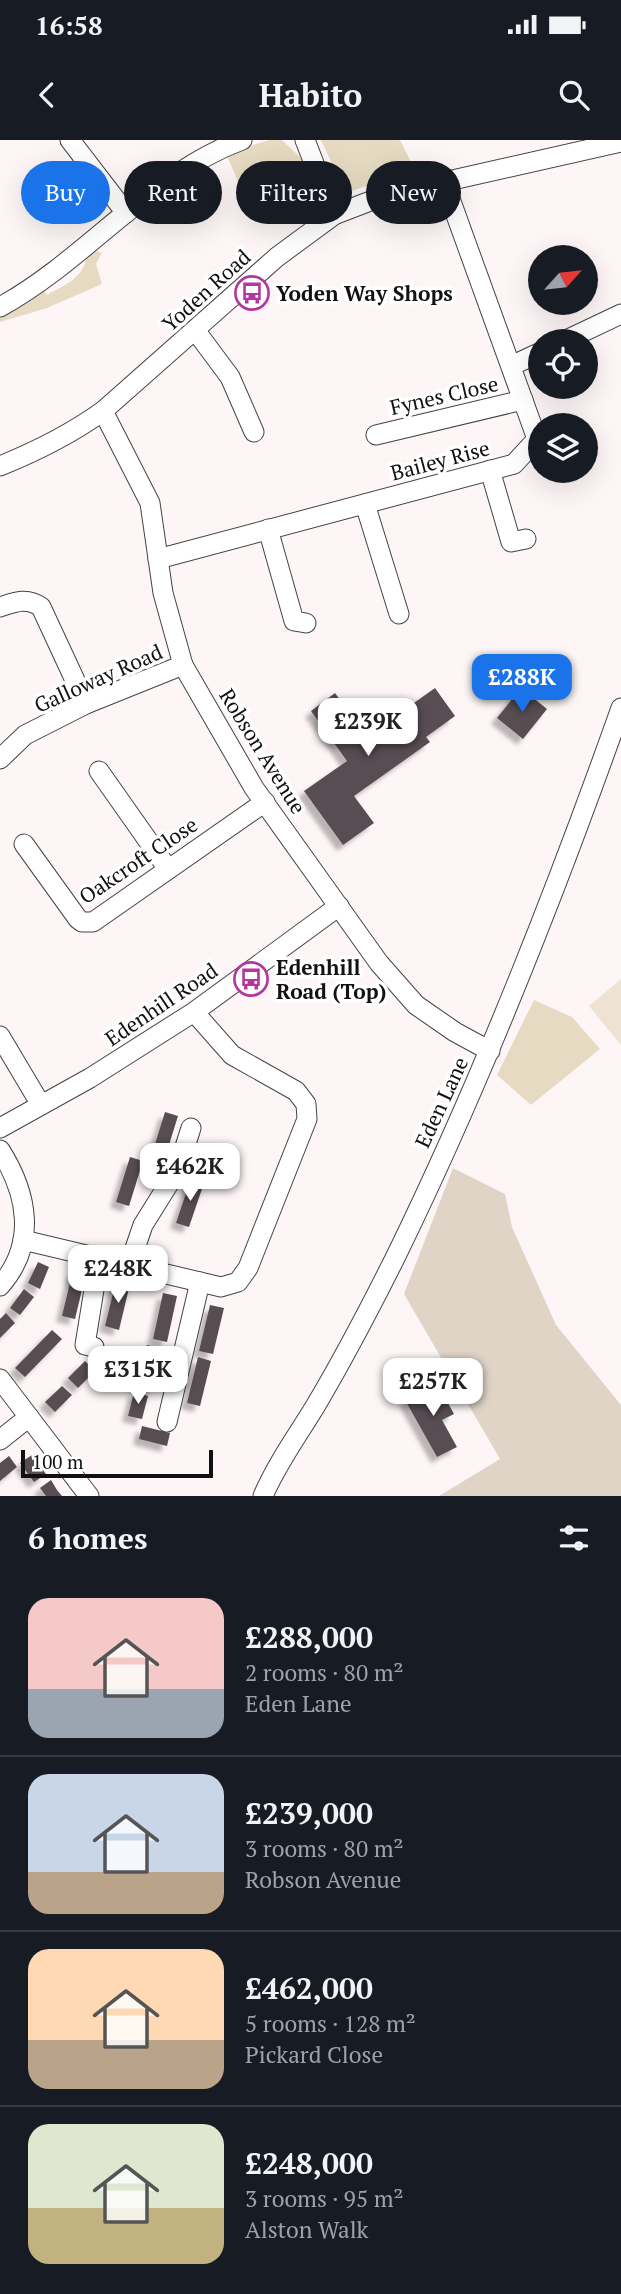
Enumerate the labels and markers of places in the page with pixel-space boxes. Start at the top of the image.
bus stop icon: Yoden Way Shops [233,274,271,312]
place label: Yoden Way Shops [276,279,453,307]
pin: £288K [473,654,571,714]
pin: £239K [319,698,417,758]
place label: Edenhill Road (Top) [276,953,386,1005]
bus stop icon: Edenhill Road (Top) [232,960,270,998]
pin: £462K [141,1144,239,1203]
pin: £248K [69,1246,167,1305]
pin: £315K [89,1346,187,1406]
pin: £257K [384,1358,482,1418]

